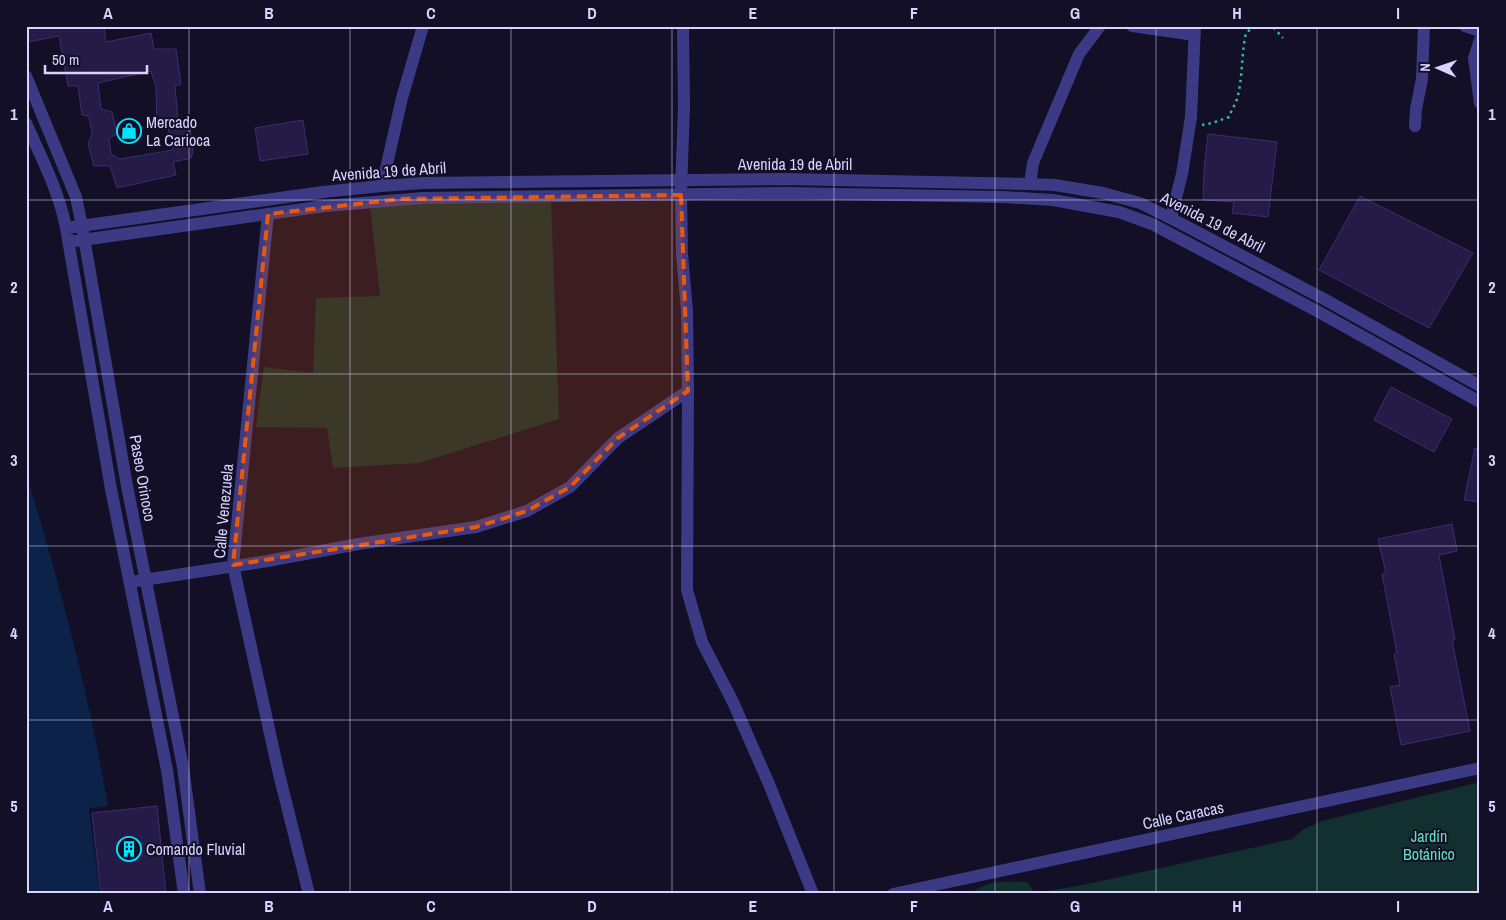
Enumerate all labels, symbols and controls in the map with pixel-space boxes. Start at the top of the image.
text: A [103,2,113,24]
text: B [264,2,274,24]
text: C [426,2,436,24]
text: D [587,2,597,24]
text: E [749,2,758,24]
text: F [910,2,918,24]
text: G [1070,2,1080,24]
text: H [1232,2,1242,24]
text: I [1396,2,1400,24]
scale bar [45,42,148,74]
north arrow [1414,42,1464,92]
text: 50 m [52,49,79,70]
text: N [1416,63,1434,72]
text: 1 [10,103,18,125]
text: 1 [1488,103,1496,125]
place label: Mercado La Carioca [146,111,211,151]
shop icon: Mercado La Carioca [116,118,142,144]
street label: Avenida 19 de Abril [737,153,852,175]
street label: Avenida 19 de Abril [330,156,447,186]
street label: Avenida 19 de Abril [1156,186,1269,258]
text: 2 [10,276,18,298]
text: 2 [1488,276,1496,298]
street label: Paseo Orinoco [125,433,161,523]
text: 3 [10,449,18,471]
text: 3 [1488,449,1496,471]
street label: Calle Venezuela [208,462,238,559]
text: 4 [10,622,18,644]
text: 4 [1488,622,1496,644]
text: 5 [10,795,18,817]
text: 5 [1488,795,1496,817]
street label: Calle Caracas [1140,796,1226,834]
park label: Jardín Botánico [1403,825,1455,865]
building icon: Comando Fluvial [116,836,142,862]
place label: Comando Fluvial [146,838,245,860]
text: A [103,895,113,917]
text: B [264,895,274,917]
text: C [426,895,436,917]
text: D [587,895,597,917]
text: E [749,895,758,917]
text: F [910,895,918,917]
text: G [1070,895,1080,917]
text: H [1232,895,1242,917]
text: I [1396,895,1400,917]

